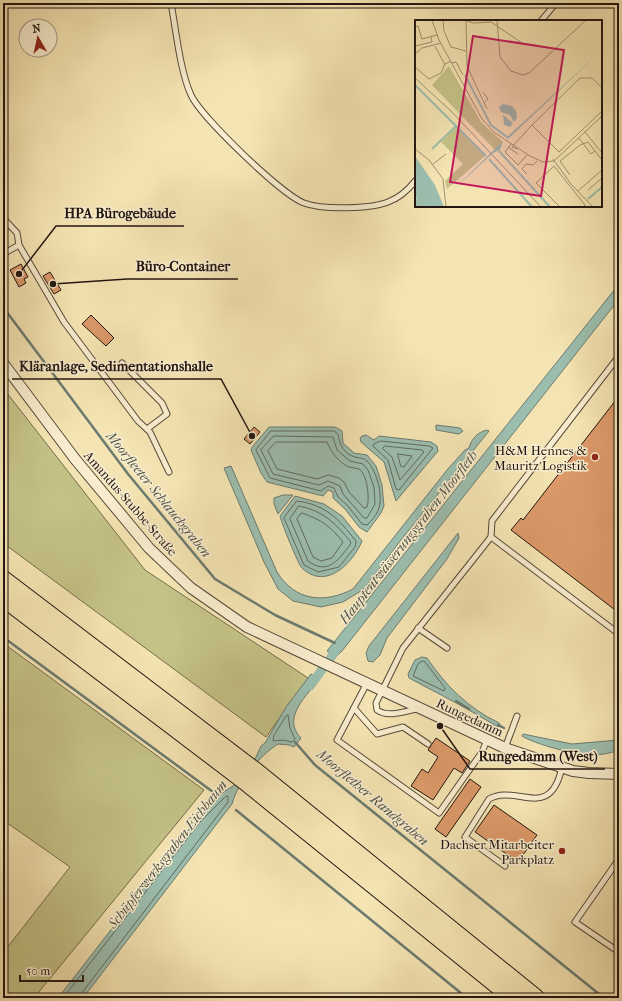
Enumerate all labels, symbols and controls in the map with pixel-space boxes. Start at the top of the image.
north arrow [18,18,58,58]
inset map [415,20,602,207]
text: N [31,21,42,36]
callout: HPA Bürogebäude [56,200,184,226]
text: HPA Bürogebäude [64,205,176,222]
callout: Büro-Container [127,253,238,279]
text: Büro-Container [136,258,231,275]
callout: Kläranlage, Sedimentationshalle [12,353,221,379]
text: Kläranlage, Sedimentationshalle [19,358,213,375]
water label: Moorfleeter Schlauchgraben [102,427,215,561]
place label: H&M Hennes & Mauritz Logistik [494,443,587,473]
street label: Amandus-Stubbe-Straße [80,447,181,559]
water label: Hauptentwässerungsgraben Moorfleth [335,447,481,628]
marker: H&M Hennes & Mauritz Logistik [590,452,600,462]
street label: Rungedamm [434,695,506,740]
callout: Rungedamm (West) [470,743,605,769]
water label: Moorflether Randgraben [312,745,432,849]
text: Rungedamm (West) [478,748,598,765]
water label: Schüpferwerksgraben Eichbaum [103,777,231,933]
place label: Dachser Mitarbeiter Parkplatz [440,837,554,867]
marker: Dachser Mitarbeiter Parkplatz [557,846,567,856]
scale bar [20,957,83,983]
text: 50 m [26,964,50,978]

